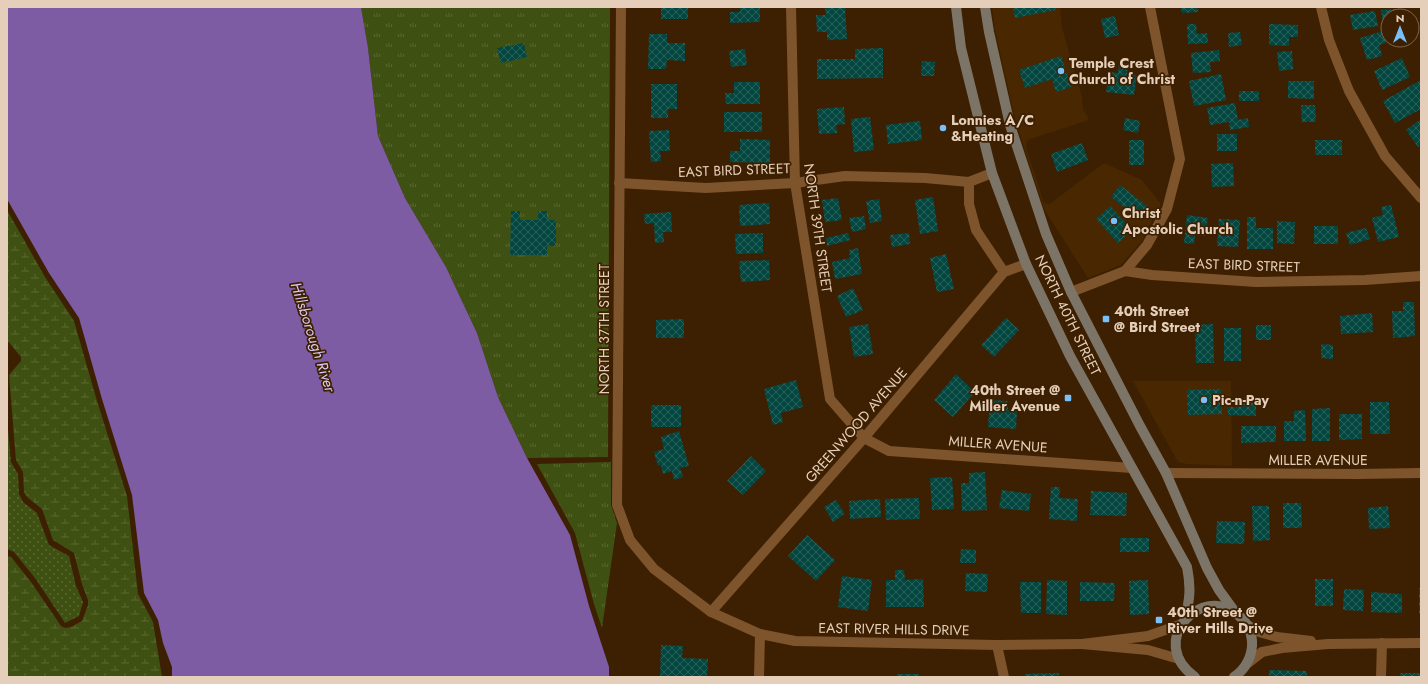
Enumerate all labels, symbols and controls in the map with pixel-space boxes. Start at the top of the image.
north arrow [1380,8,1420,48]
text: N [1396,10,1404,26]
place label: Temple Crest Church of Christ [1069,53,1176,89]
marker: Temple Crest Church of Christ [1056,66,1066,76]
place label: Lonnies A/C &Heating [951,110,1034,146]
marker: Lonnies A/C &Heating [938,123,948,133]
street label: EAST BIRD STREET [678,158,791,182]
street label: NORTH 39TH STREET [799,162,837,294]
place label: Christ Apostolic Church [1121,203,1233,239]
marker: Christ Apostolic Church [1109,216,1119,226]
street label: NORTH 40TH STREET [1030,251,1106,379]
street label: EAST BIRD STREET [1188,253,1301,277]
street label: NORTH 37TH STREET [594,263,614,394]
water label: Hillsborough River [285,279,341,396]
place label: 40th Street @ Bird Street [1114,301,1201,337]
marker: 40th Street @ Bird Street [1101,314,1111,324]
street label: GREENWOOD AVENUE [800,363,912,487]
place label: 40th Street @ Miller Avenue [969,380,1060,416]
place label: Pic-n-Pay [1212,390,1270,410]
marker: 40th Street @ Miller Avenue [1063,393,1073,403]
marker: Pic-n-Pay [1199,395,1209,405]
street label: MILLER AVENUE [948,431,1048,457]
street label: MILLER AVENUE [1268,450,1368,470]
place label: 40th Street @ River Hills Drive [1167,602,1273,638]
marker: 40th Street @ River Hills Drive [1154,615,1164,625]
street label: EAST RIVER HILLS DRIVE [818,618,970,640]

